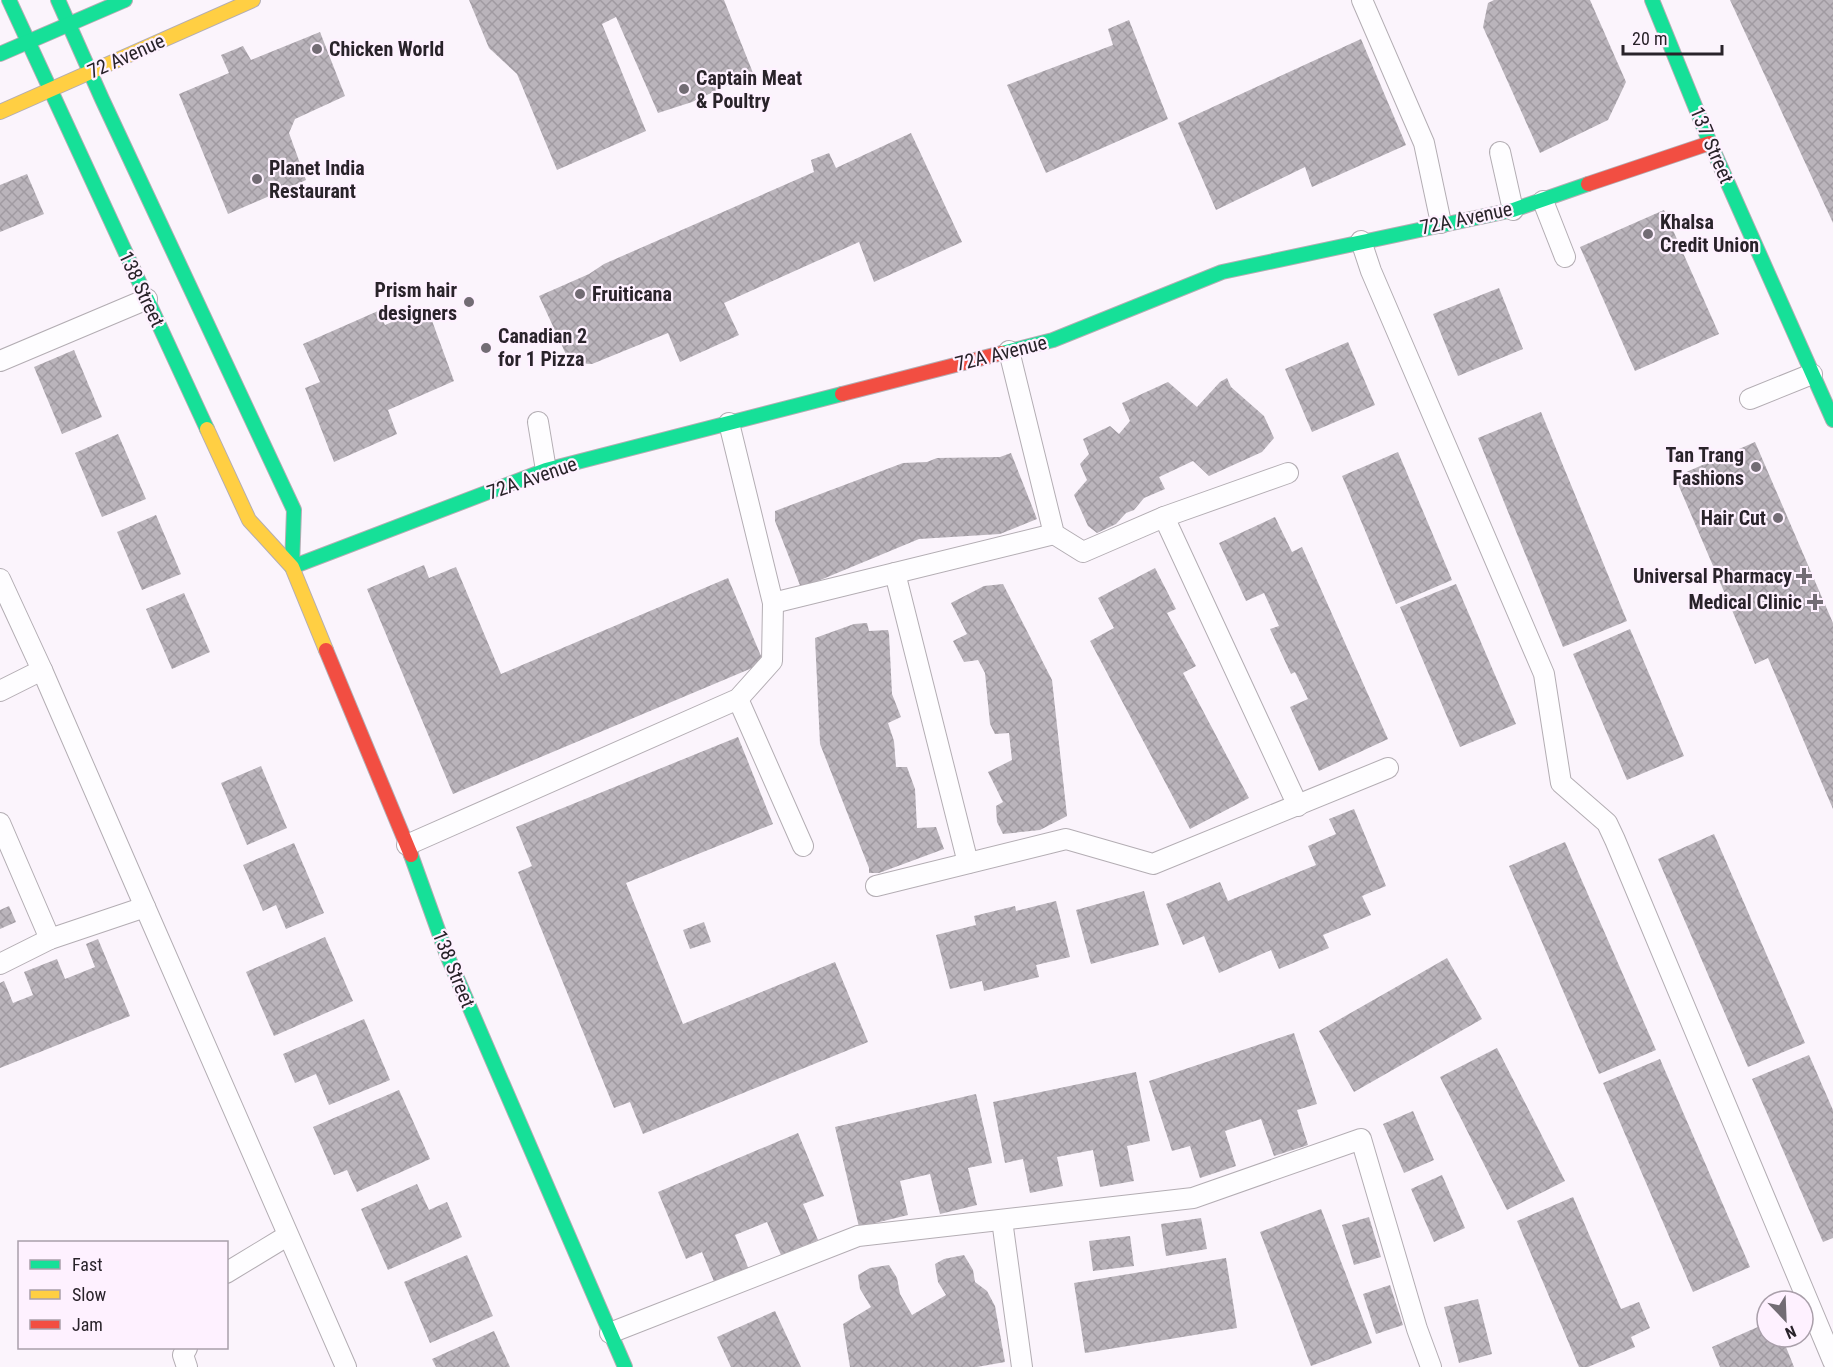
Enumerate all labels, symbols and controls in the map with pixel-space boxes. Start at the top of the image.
scale bar [1623,18,1722,56]
street label: 72 Avenue [84,28,168,84]
text: 20 m [1632,28,1667,49]
place label: Chicken World [329,37,444,61]
marker: Chicken World [310,42,324,56]
place label: Captain Meat & Poultry [696,66,802,113]
marker: Captain Meat & Poultry [677,82,691,96]
street label: 137 Street [1685,103,1739,187]
place label: Planet India Restaurant [269,156,365,203]
marker: Planet India Restaurant [250,172,264,186]
street label: 72A Avenue [1418,197,1514,239]
place label: Khalsa Credit Union [1660,210,1759,257]
marker: Khalsa Credit Union [1641,227,1655,241]
street label: 138 Street [114,247,170,331]
place label: Prism hair designers [375,278,457,325]
place label: Fruiticana [592,282,672,306]
marker: Fruiticana [573,287,587,301]
marker: Prism hair designers [462,295,476,309]
place label: Canadian 2 for 1 Pizza [498,324,587,371]
street label: 72A Avenue [953,330,1049,376]
marker: Canadian 2 for 1 Pizza [479,341,493,355]
place label: Tan Trang Fashions [1666,443,1744,490]
street label: 72A Avenue [484,451,580,505]
marker: Tan Trang Fashions [1749,460,1763,474]
place label: Hair Cut [1701,506,1766,530]
marker: Hair Cut [1771,511,1785,525]
place label: Universal Pharmacy [1633,564,1792,588]
marker: Universal Pharmacy [1797,569,1811,583]
place label: Medical Clinic [1688,590,1802,614]
marker: Medical Clinic [1806,593,1824,611]
street label: 138 Street [428,927,480,1011]
legend [18,1241,228,1349]
text: Fast [72,1254,103,1275]
text: Slow [72,1284,107,1305]
north arrow [1755,1289,1815,1349]
text: Jam [72,1314,103,1335]
text: N [1782,1322,1799,1343]

